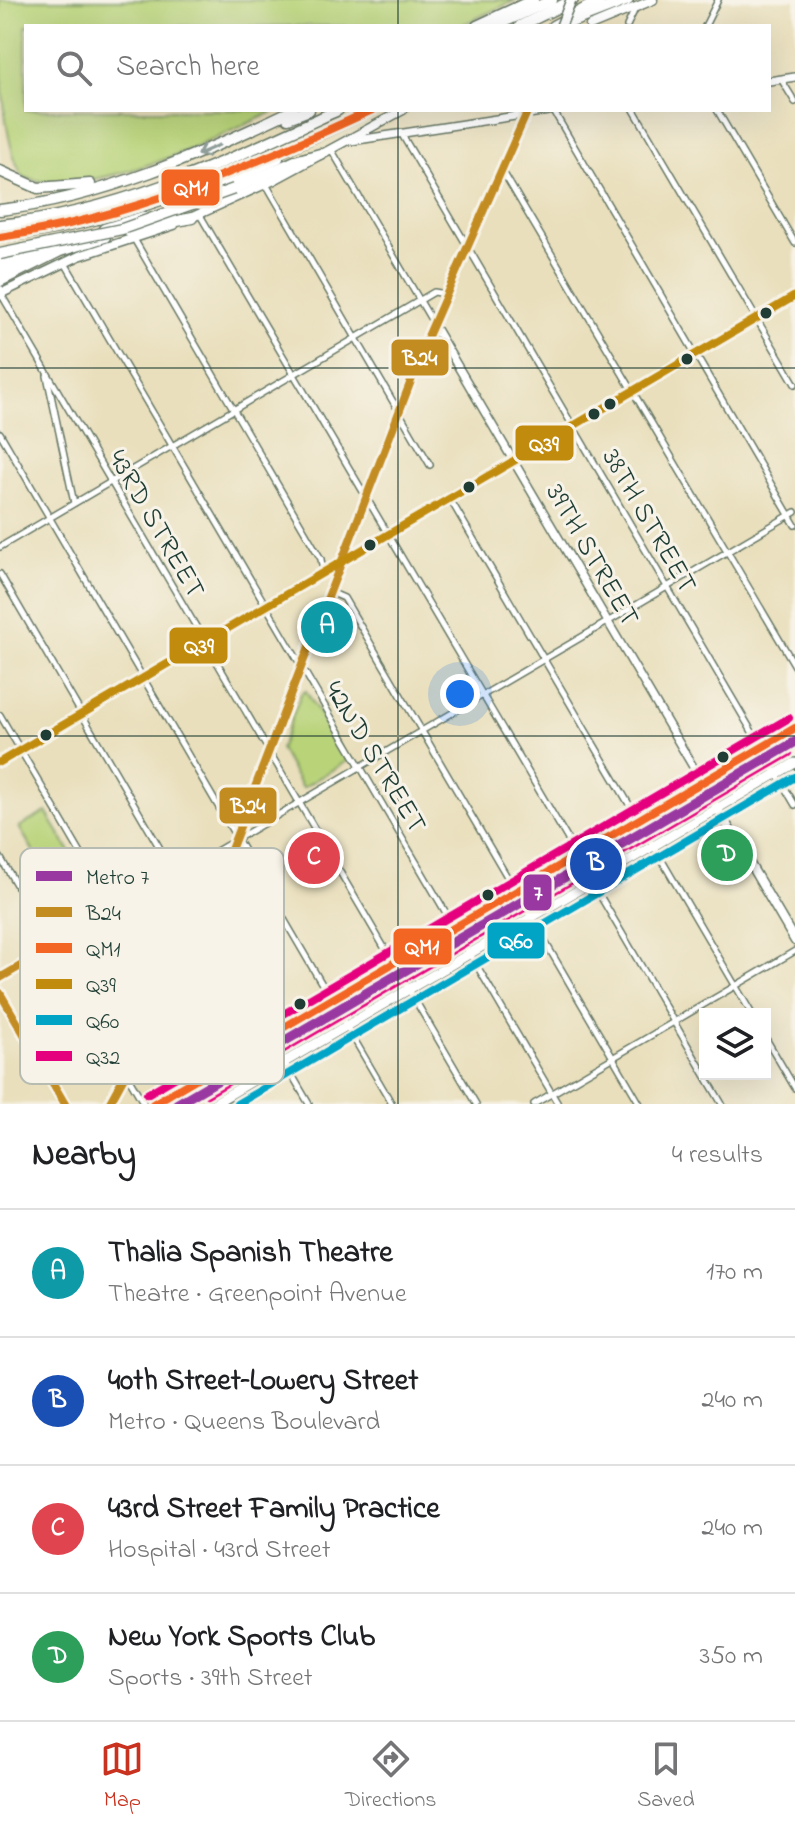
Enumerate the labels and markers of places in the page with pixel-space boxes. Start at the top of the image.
unlabelled marker [758,305,774,321]
unlabelled marker [679,351,695,367]
unlabelled marker [602,396,618,412]
unlabelled marker [586,406,602,422]
unlabelled marker [461,479,477,495]
unlabelled marker [362,537,378,553]
pin: A [301,597,353,657]
unlabelled marker [38,727,54,743]
unlabelled marker [715,749,731,765]
pin: D [701,825,753,885]
pin: C [288,828,340,888]
pin: B [570,834,622,894]
unlabelled marker [480,887,496,903]
unlabelled marker [292,996,308,1012]

